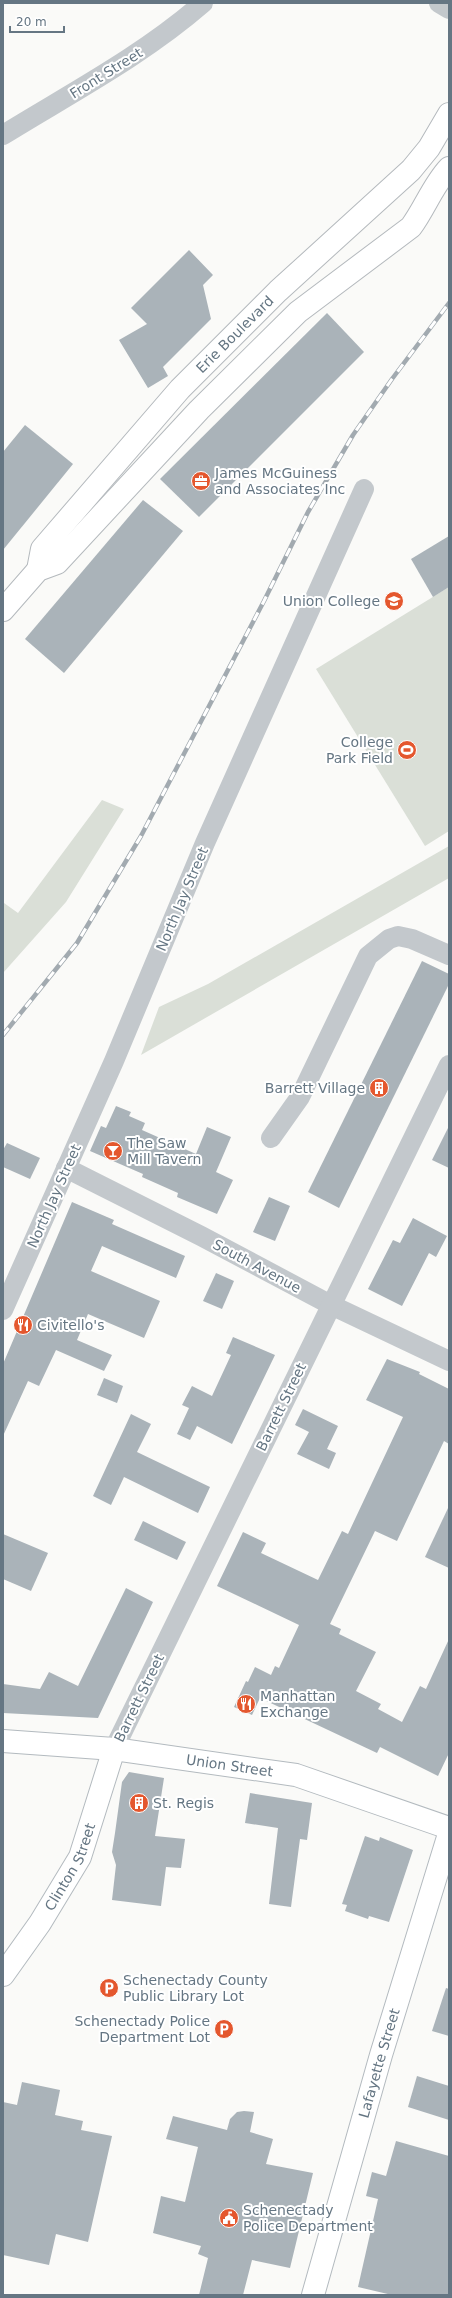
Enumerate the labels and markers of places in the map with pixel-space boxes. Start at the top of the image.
place label: James McGuiness and Associates Inc [214,465,345,497]
office icon: James McGuiness and Associates Inc [190,470,212,492]
school or university icon: Union College [383,590,405,612]
place label: Union College [283,593,380,609]
place label: College Park Field [326,734,393,766]
sports icon: College Park Field [396,739,418,761]
building icon: Barrett Village [368,1077,390,1099]
place label: Barrett Village [265,1080,365,1096]
place label: The Saw Mill Tavern [126,1135,201,1167]
bar icon: The Saw Mill Tavern [102,1140,124,1162]
restaurant icon: Civitello's [12,1314,34,1336]
place label: Civitello's [37,1317,104,1333]
place label: Manhattan Exchange [260,1688,335,1720]
restaurant icon: Manhattan Exchange [235,1693,257,1715]
building icon: St. Regis [128,1792,150,1814]
place label: St. Regis [153,1795,214,1811]
place label: Schenectady County Public Library Lot [123,1972,268,2004]
parking icon: Schenectady County Public Library Lot [98,1977,120,1999]
place label: Schenectady Police Department Lot [74,2013,211,2045]
parking icon: Schenectady Police Department Lot [213,2018,235,2040]
place label: Schenectady Police Department [243,2202,373,2234]
public building icon: Schenectady Police Department [218,2207,240,2229]

